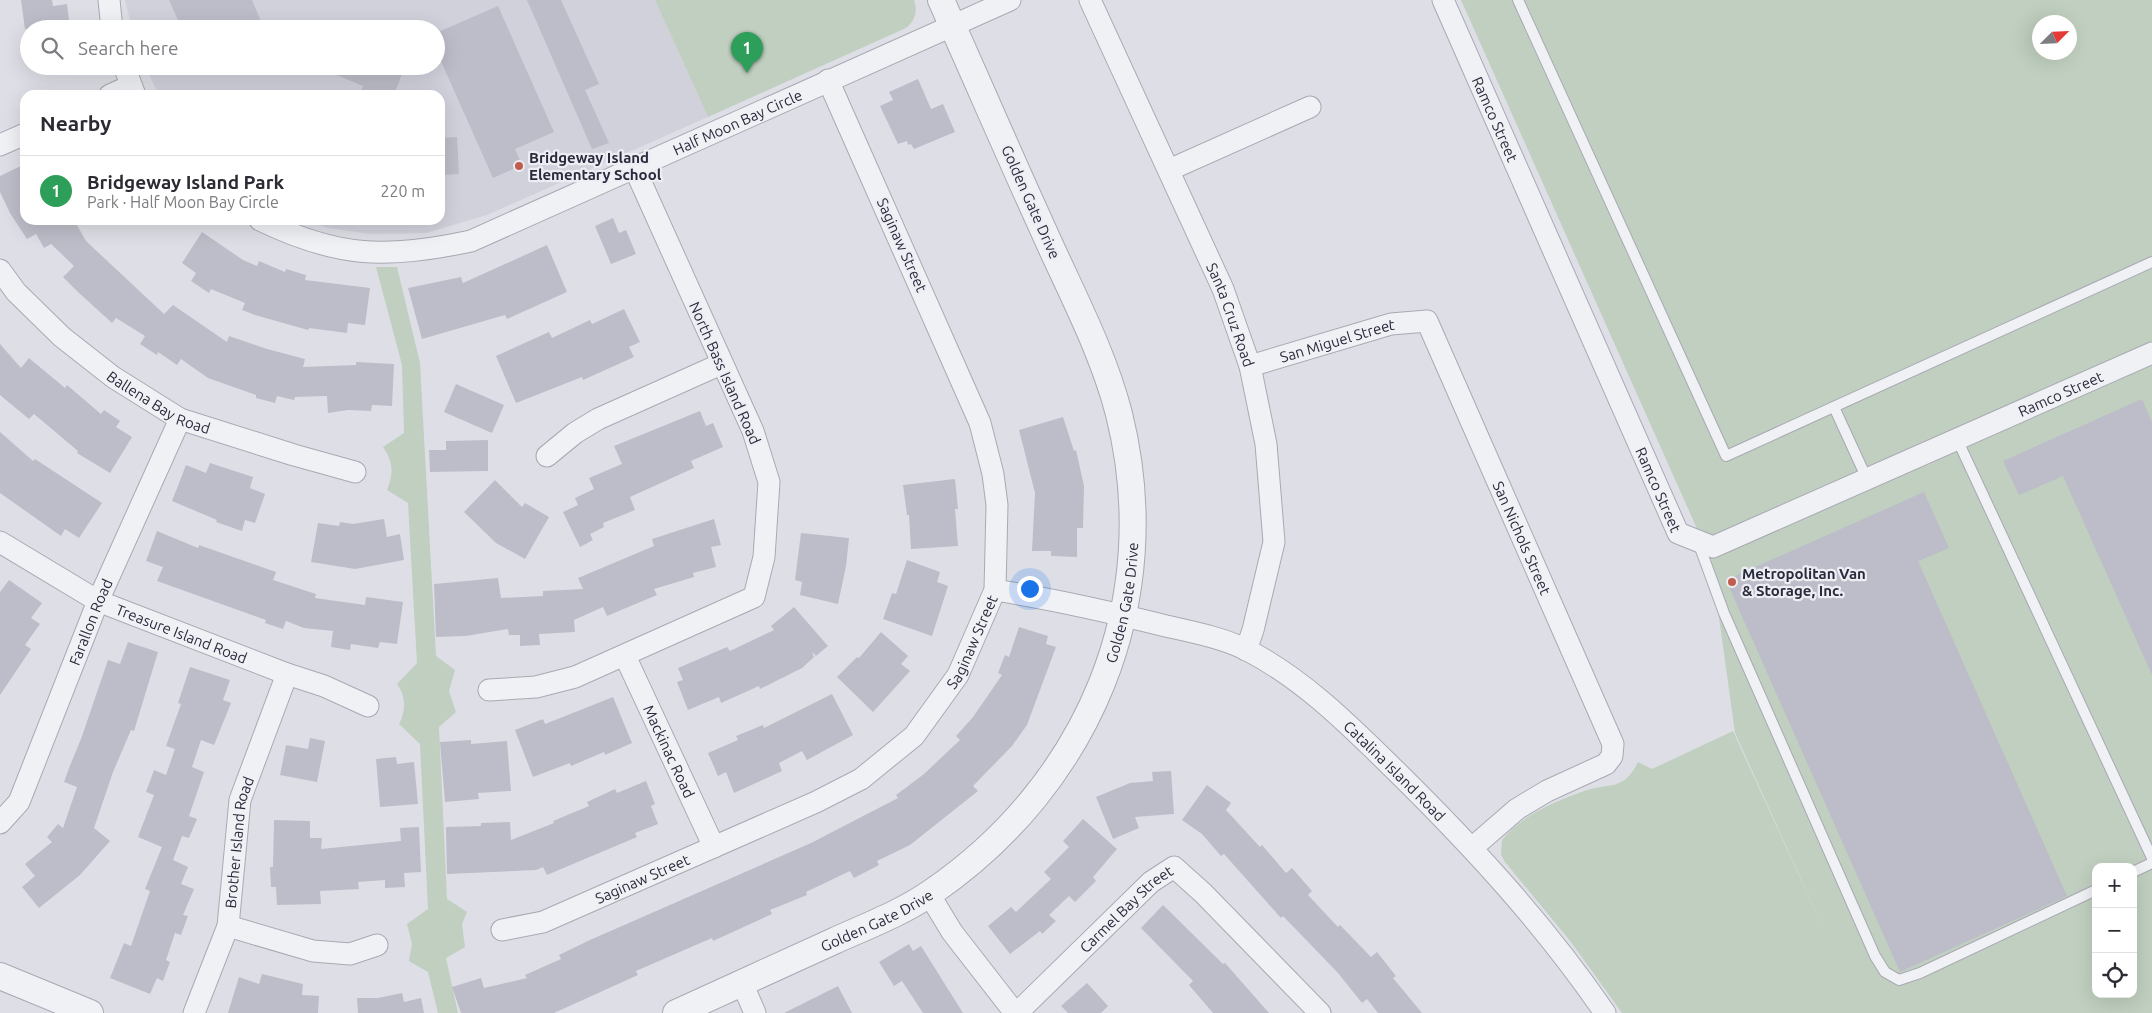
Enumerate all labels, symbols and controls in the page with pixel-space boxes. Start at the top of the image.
north arrow [2032,15,2077,60]
search box [20,20,445,75]
pin: 1 [731,32,763,73]
icon: search [38,34,66,62]
text: Search here [78,37,178,59]
street label: Ramco Street [1469,74,1522,164]
street label: Half Moon Bay Circle [670,86,805,158]
text: Nearby [40,111,111,135]
street label: Golden Gate Drive [998,143,1064,261]
place label: Bridgeway Island Elementary School [529,149,662,183]
marker: Bridgeway Island Elementary School [513,160,525,172]
text: Bridgeway Island Park [87,171,284,193]
text: 1 [51,182,61,200]
text: 220 m [380,182,425,200]
text: Park · Half Moon Bay Circle [87,193,279,211]
street label: Saginaw Street [874,195,930,295]
street label: Santa Cruz Road [1204,260,1258,369]
street label: North Bass Island Road [686,299,764,447]
street label: San Miguel Street [1278,315,1395,365]
street label: Ballena Bay Road [104,367,212,437]
street label: Ramco Street [2015,367,2106,420]
street label: Ramco Street [1633,444,1685,535]
street label: San Nichols Street [1490,478,1555,597]
street label: Golden Gate Drive [1102,542,1141,665]
place label: Metropolitan Van & Storage, Inc. [1742,565,1866,599]
street label: Farallon Road [65,576,115,668]
your location [1017,576,1043,602]
marker: Metropolitan Van & Storage, Inc. [1726,576,1738,588]
street label: Saginaw Street [943,592,1000,692]
street label: Treasure Island Road [113,600,250,666]
street label: Mackinac Road [640,702,698,800]
street label: Catalina Island Road [1341,717,1449,824]
street label: Brother Island Road [221,774,257,909]
street label: Saginaw Street [592,850,692,907]
street label: Carmel Bay Street [1076,862,1176,956]
map controls [2092,863,2137,998]
button: + [2092,863,2137,908]
street label: Golden Gate Drive [818,886,936,954]
button: − [2092,908,2137,953]
button: locate [2092,953,2137,998]

